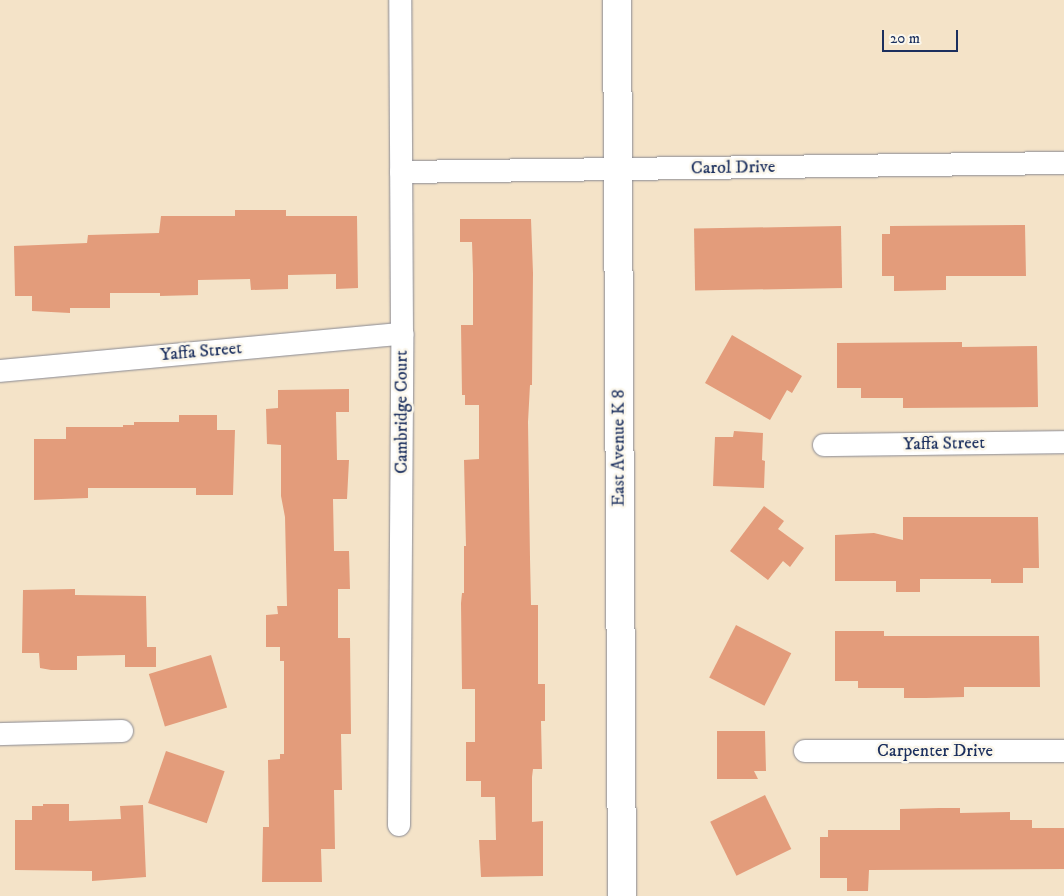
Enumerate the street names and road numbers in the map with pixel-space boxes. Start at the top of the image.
street label: Carol Drive [691,156,775,180]
street label: Yaffa Street [159,338,243,366]
street label: Cambridge Court [391,350,413,474]
street label: East Avenue K 8 [608,389,630,507]
street label: Yaffa Street [903,432,985,456]
street label: Carpenter Drive [877,740,993,762]

